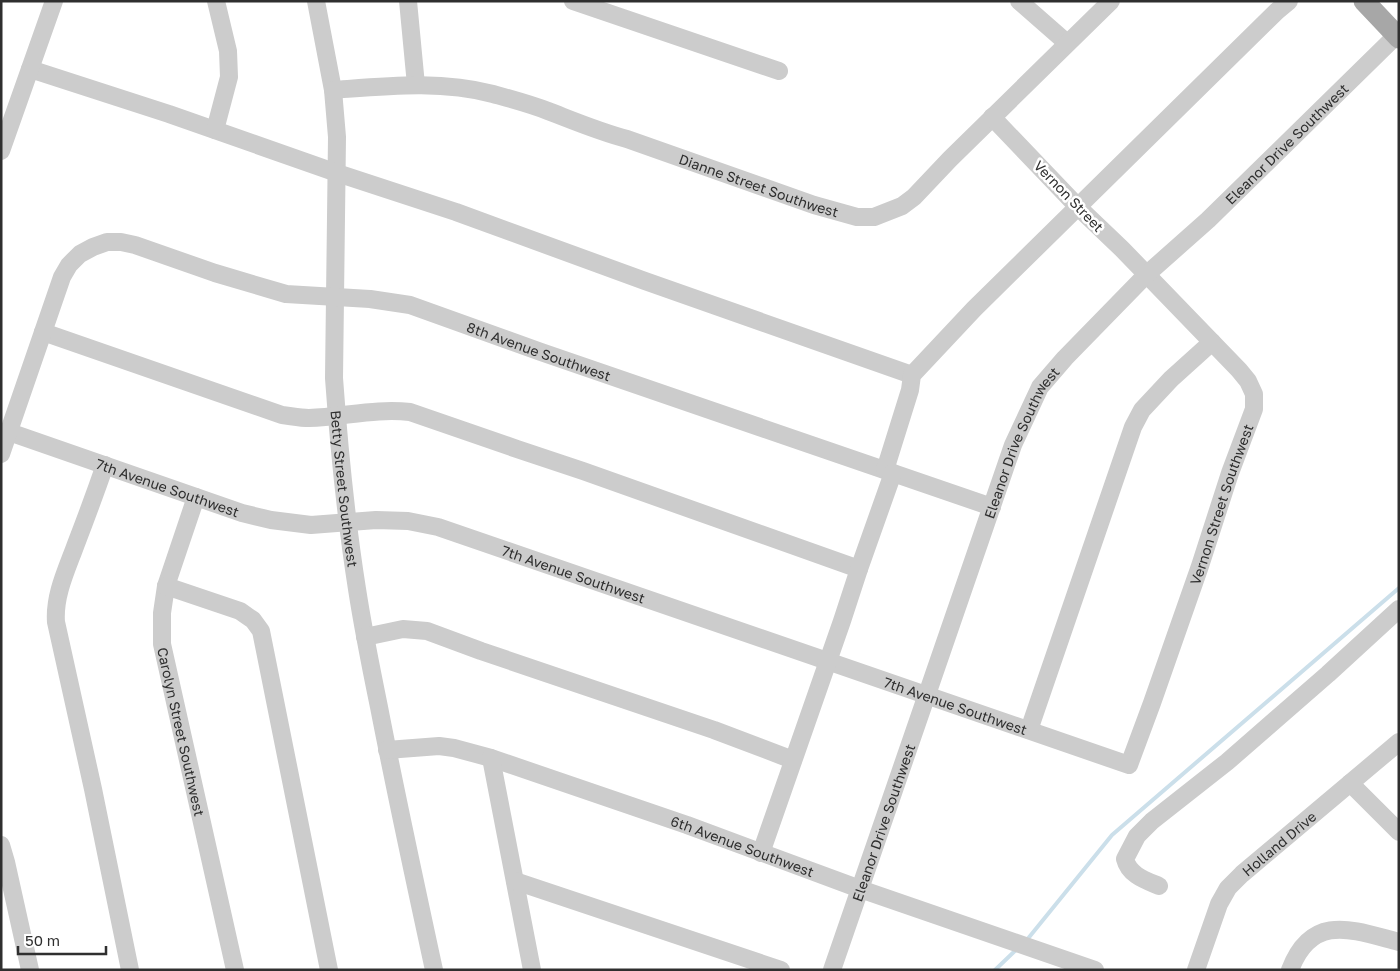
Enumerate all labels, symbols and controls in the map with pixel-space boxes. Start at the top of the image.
street label: Eleanor Drive Southwest [1221,79,1351,207]
street label: Dianne Street Southwest [677,150,841,220]
street label: Vernon Street [1031,157,1107,235]
street label: 8th Avenue Southwest [465,318,613,384]
street label: Eleanor Drive Southwest [980,363,1062,521]
street label: Betty Street Southwest [328,410,362,568]
street label: Vernon Street Southwest [1186,421,1256,587]
street label: 7th Avenue Southwest [94,454,242,520]
street label: 7th Avenue Southwest [500,541,647,606]
street label: Carolyn Street Southwest [154,646,209,818]
street label: 7th Avenue Southwest [882,673,1029,738]
street label: Eleanor Drive Southwest [848,742,918,904]
street label: Holland Drive [1238,807,1319,879]
street label: 6th Avenue Southwest [669,812,817,880]
scale bar [18,924,105,956]
text: 50 m [25,931,60,949]

